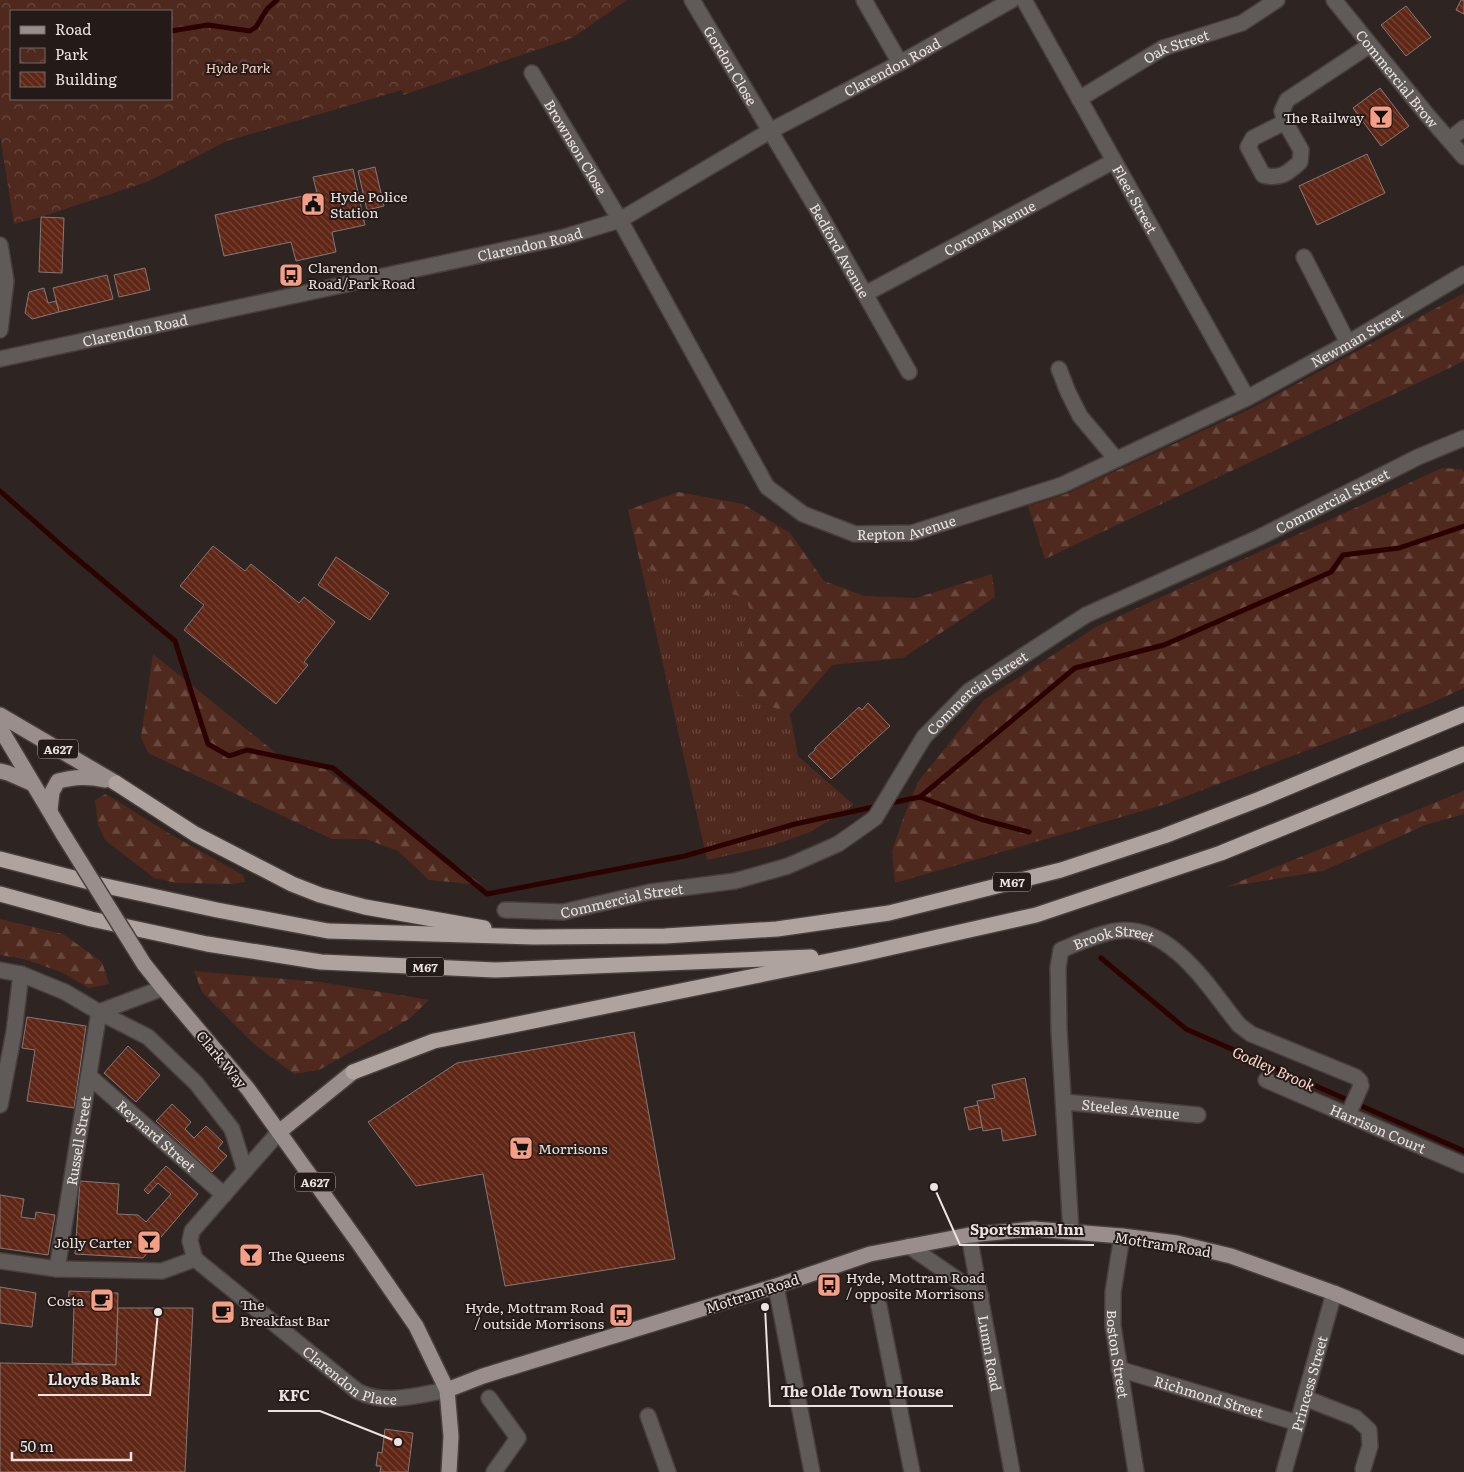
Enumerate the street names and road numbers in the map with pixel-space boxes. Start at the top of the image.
street label: Gordon Close [699,22,762,109]
street label: Oak Street [1139,24,1212,68]
street label: Commercial Brow [1352,25,1444,132]
street label: Clarendon Road [840,32,944,101]
street label: Brownson Close [540,96,612,198]
street label: Fleet Street [1108,161,1163,237]
street label: Corona Avenue [940,195,1039,260]
street label: Bedford Avenue [806,199,875,301]
street label: Clarendon Road [475,222,585,266]
street label: Newman Street [1307,303,1407,372]
street label: Clarendon Road [80,309,190,351]
street label: Commercial Street [1272,463,1393,538]
street label: Repton Avenue [857,510,958,544]
street label: Commercial Street [922,646,1031,739]
road number: A627 [38,740,78,759]
road number: M67 [993,872,1031,892]
street label: Commercial Street [558,878,685,922]
street label: Brook Street [1070,920,1158,954]
road number: M67 [406,958,444,976]
street label: Clark Way [192,1026,253,1093]
street label: Russell Street [61,1094,95,1187]
street label: Steeles Avenue [1081,1094,1181,1123]
street label: Reynard Street [113,1095,201,1176]
street label: Harrison Court [1327,1099,1430,1158]
road number: A627 [295,1172,335,1192]
street label: Mottram Road [1113,1227,1213,1262]
street label: Mottram Road [703,1268,802,1318]
street label: Boston Street [1103,1310,1134,1400]
street label: Lumn Road [974,1313,1007,1393]
street label: Princess Street [1286,1333,1332,1434]
street label: Clarendon Place [299,1341,397,1409]
street label: Richmond Street [1152,1370,1266,1422]

